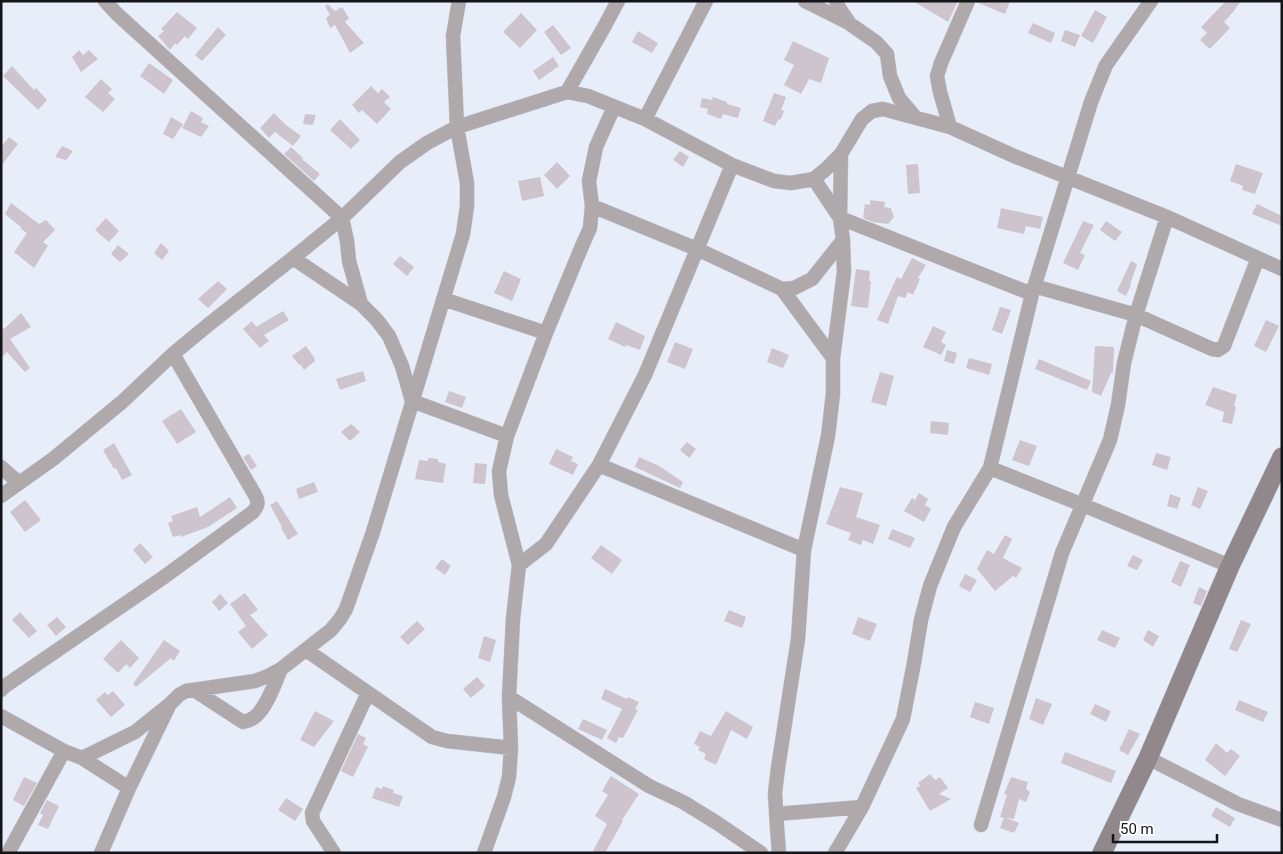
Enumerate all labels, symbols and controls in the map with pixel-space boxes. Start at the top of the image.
scale bar [1113,812,1217,844]
text: 50 m [1120,820,1154,838]

